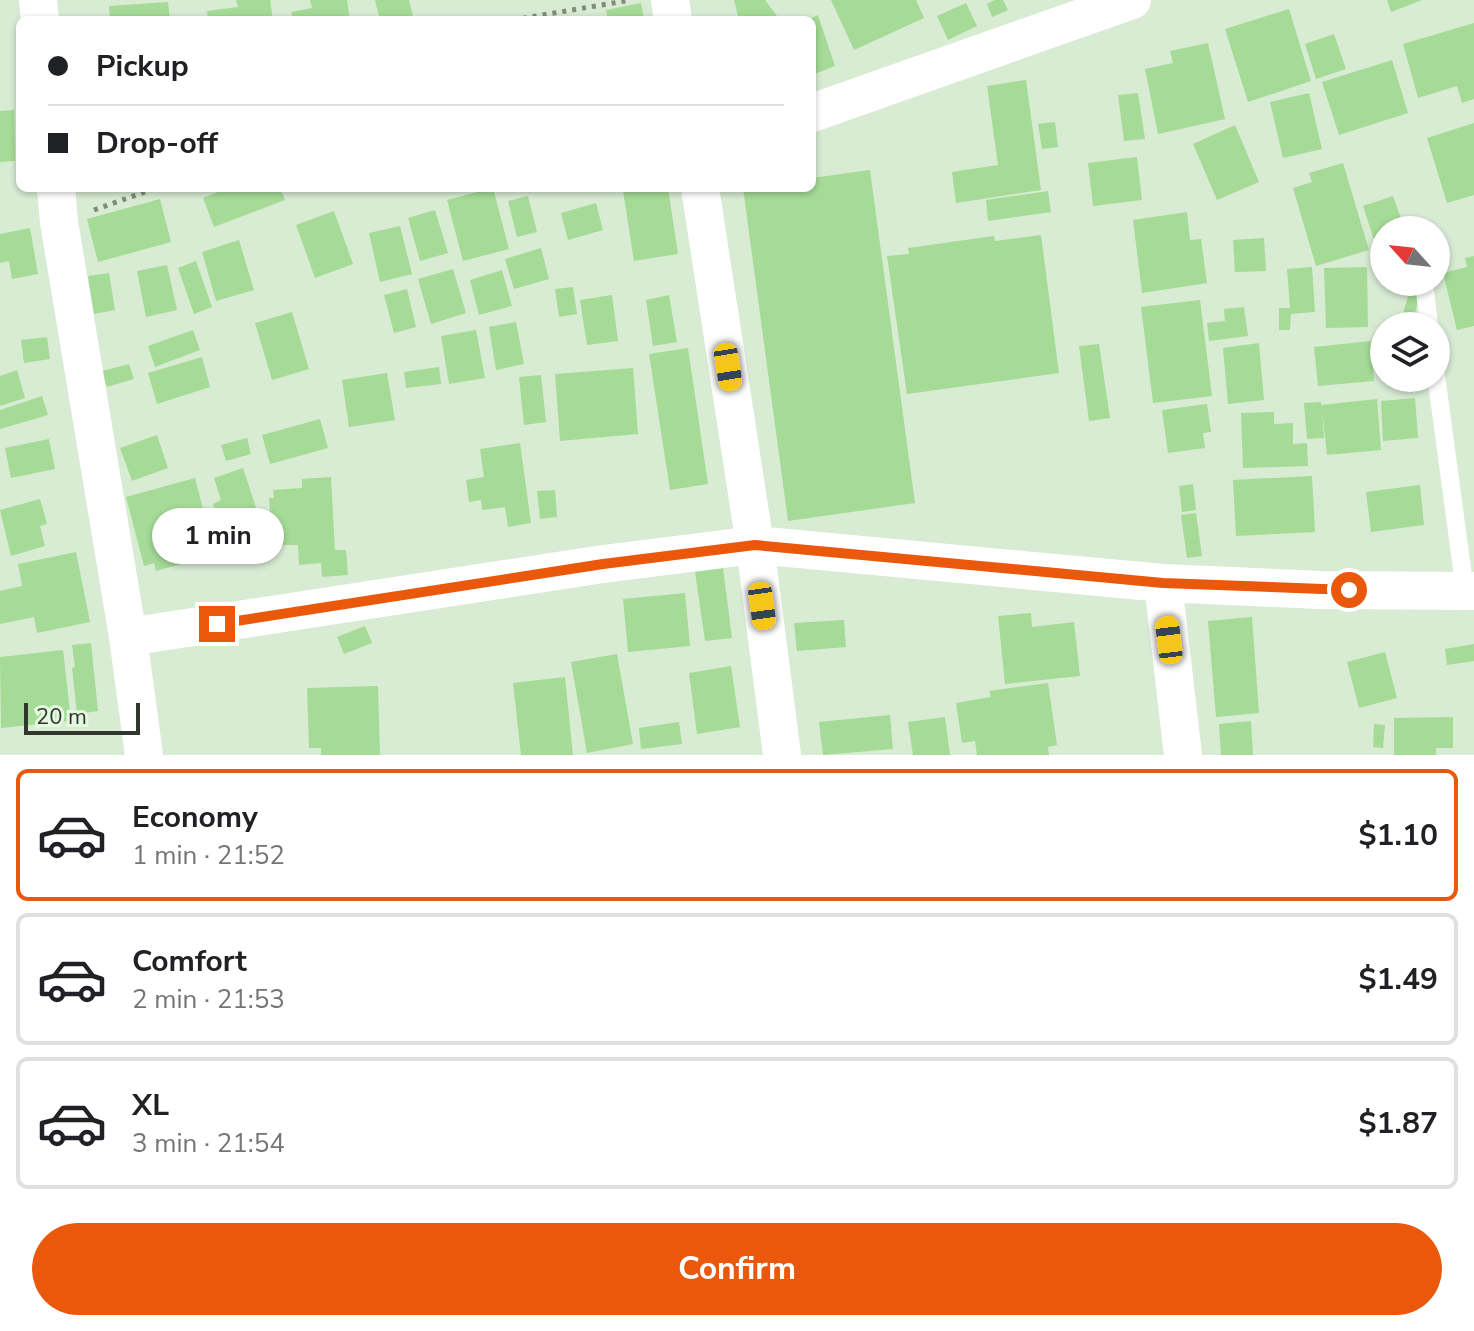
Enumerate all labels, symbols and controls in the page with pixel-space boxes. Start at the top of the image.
text: Pickup [96,46,189,87]
text: Drop-off [96,123,218,164]
north arrow [1370,216,1450,296]
map controls [1370,216,1450,392]
button: layers [1370,312,1450,392]
car [712,341,744,393]
callout: 1 min [151,508,283,564]
text: 1 min [184,518,252,553]
route start [1331,572,1367,608]
car [747,581,777,631]
route end [199,606,235,642]
car [1154,615,1184,665]
scale bar [24,699,140,735]
text: 20 m [36,702,87,732]
text: Economy [132,797,258,838]
icon: car [36,799,108,871]
text: $1.10 [1359,815,1438,856]
text: 1 min · 21:52 [132,838,285,873]
text: Comfort [132,941,247,982]
icon: car [36,943,108,1015]
text: $1.49 [1359,959,1438,1000]
text: 2 min · 21:53 [132,982,285,1017]
text: XL [132,1085,169,1126]
icon: car [36,1087,108,1159]
text: $1.87 [1359,1103,1438,1144]
text: 3 min · 21:54 [132,1126,285,1161]
button: Confirm [32,1223,1442,1315]

